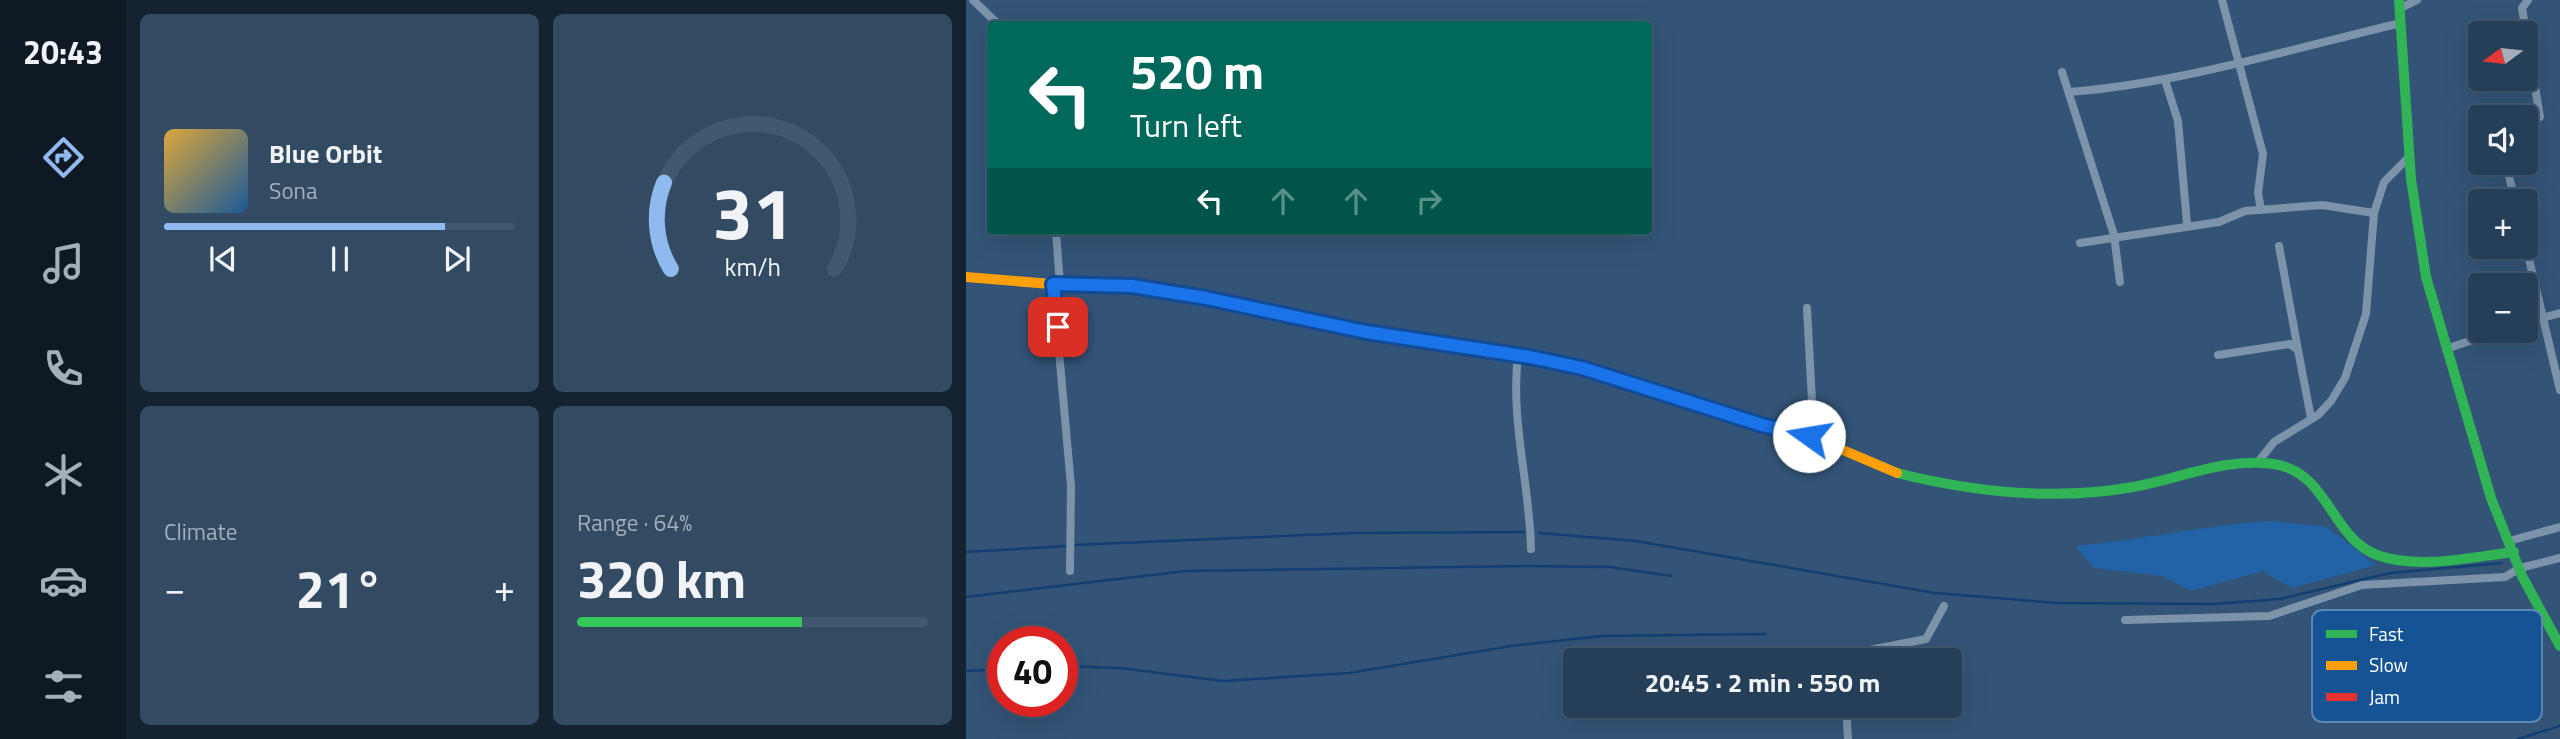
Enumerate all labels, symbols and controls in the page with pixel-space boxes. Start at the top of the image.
north arrow [2468,21,2538,91]
map controls [2468,21,2538,343]
text: 20:43 [23,28,103,76]
text: 520 m [1130,33,1264,108]
icon: left [1015,49,1106,140]
text: Turn left [1130,101,1242,149]
button: sound [2468,105,2538,175]
icon: directions [39,133,88,182]
text: Blue Orbit [269,134,382,173]
text: 31 [712,158,793,268]
text: Sona [269,173,317,208]
icon: left [1191,182,1229,220]
icon: ahead [1264,182,1302,220]
icon: ahead [1337,182,1375,220]
icon: right [1410,182,1448,220]
button: + [2468,189,2538,259]
icon: music [39,239,88,288]
icon: previous [204,240,242,278]
icon: pause [321,240,359,278]
icon: next [438,240,476,278]
text: km/h [724,248,781,286]
button: − [2468,273,2538,343]
pin [1028,297,1088,357]
icon: arrive [1039,308,1077,346]
icon: phone [39,344,88,393]
position arrow [1772,399,1846,473]
icon: climate [39,450,88,499]
text: Range · 64% [577,505,692,540]
text: Climate [164,514,237,549]
text: 320 km [577,539,746,618]
text: 21° [296,549,383,628]
icon: car [39,556,88,605]
text: − [164,559,185,617]
text: + [494,559,515,617]
legend [2312,610,2542,722]
text: Fast [2369,619,2404,648]
speed limit sign: 40 [987,626,1078,717]
text: Slow [2369,650,2408,679]
icon: filters [39,662,88,711]
text: 20:45 · 2 min · 550 m [1645,663,1880,702]
text: Jam [2369,682,2400,711]

